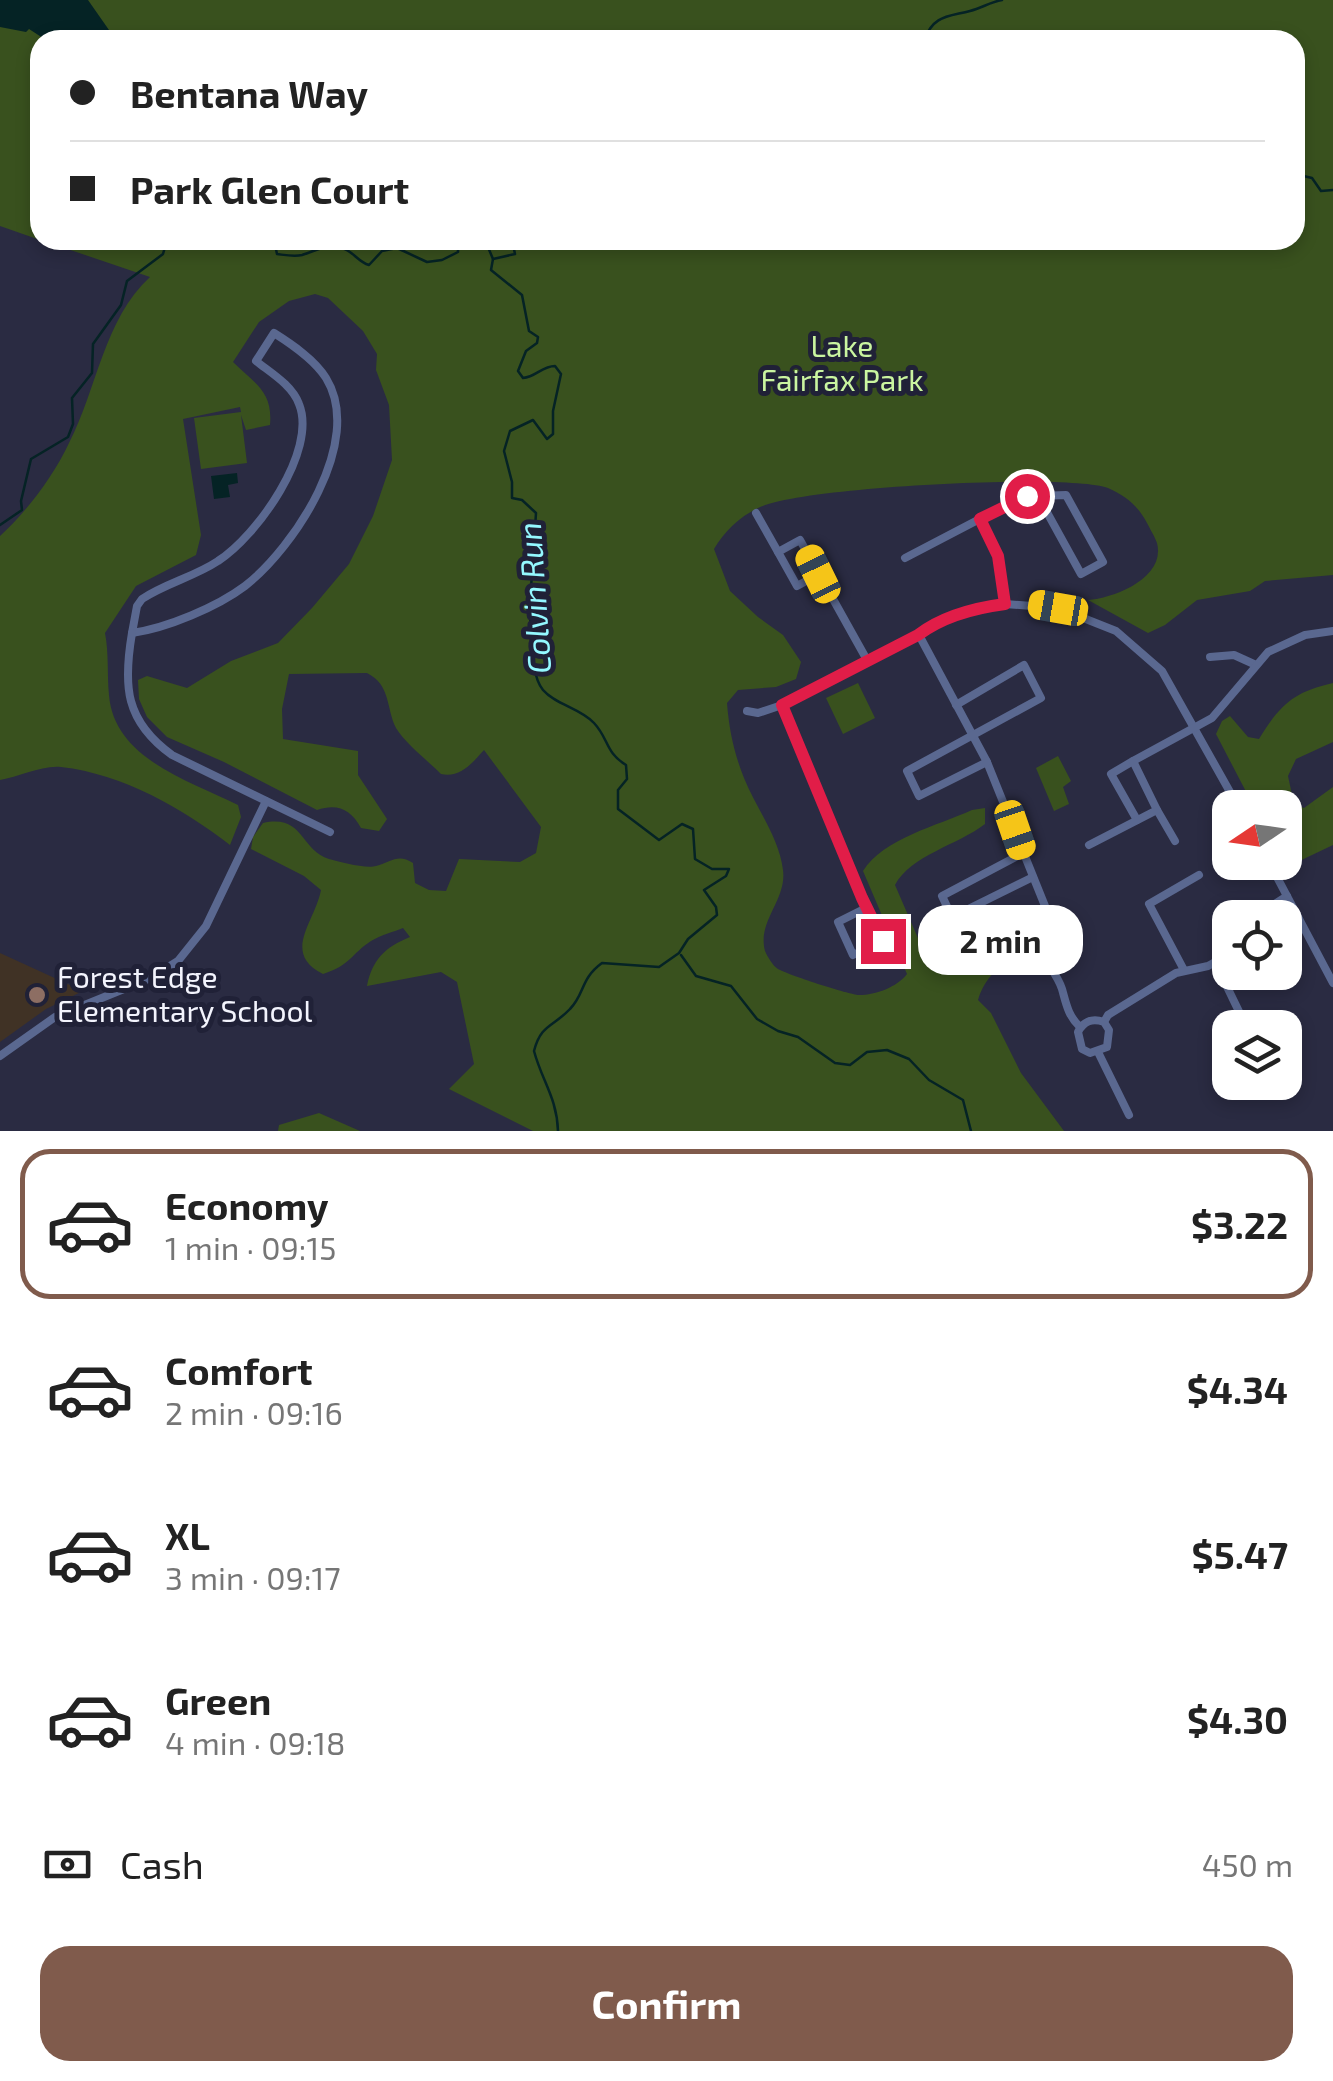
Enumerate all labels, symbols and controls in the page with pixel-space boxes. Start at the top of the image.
text: Bentana Way [130,70,368,116]
text: Park Glen Court [130,166,409,212]
park label: Lake Fairfax Park [760,327,924,397]
route start [1005,474,1050,519]
water label: Colvin Run [509,521,557,675]
car [791,540,845,608]
car [1026,588,1090,628]
north arrow [1212,790,1302,880]
map controls [1212,790,1302,1100]
car [991,797,1039,863]
button: locate [1212,900,1302,990]
callout: 2 min [918,906,1083,976]
route end [861,919,906,964]
text: 2 min [960,921,1041,959]
place label: Forest Edge Elementary School [57,958,312,1028]
marker: Forest Edge Elementary School [26,984,48,1006]
button: layers [1212,1010,1302,1100]
icon: car [45,1179,135,1269]
text: Economy [165,1182,329,1228]
text: $3.22 [1191,1201,1288,1247]
text: 1 min · 09:15 [165,1228,336,1266]
icon: car [45,1344,135,1434]
text: Comfort [165,1347,313,1393]
text: $4.34 [1187,1366,1288,1412]
text: 2 min · 09:16 [165,1393,343,1431]
icon: car [45,1509,135,1599]
text: XL [165,1512,210,1558]
text: $5.47 [1192,1531,1288,1577]
text: 3 min · 09:17 [165,1558,341,1596]
icon: car [45,1674,135,1764]
text: Green [165,1677,271,1723]
text: $4.30 [1187,1696,1288,1742]
text: 4 min · 09:18 [165,1723,346,1761]
icon: cash [40,1837,95,1892]
text: Cash [120,1841,204,1887]
text: 450 m [1202,1845,1293,1883]
button: Confirm [40,1946,1293,2061]

